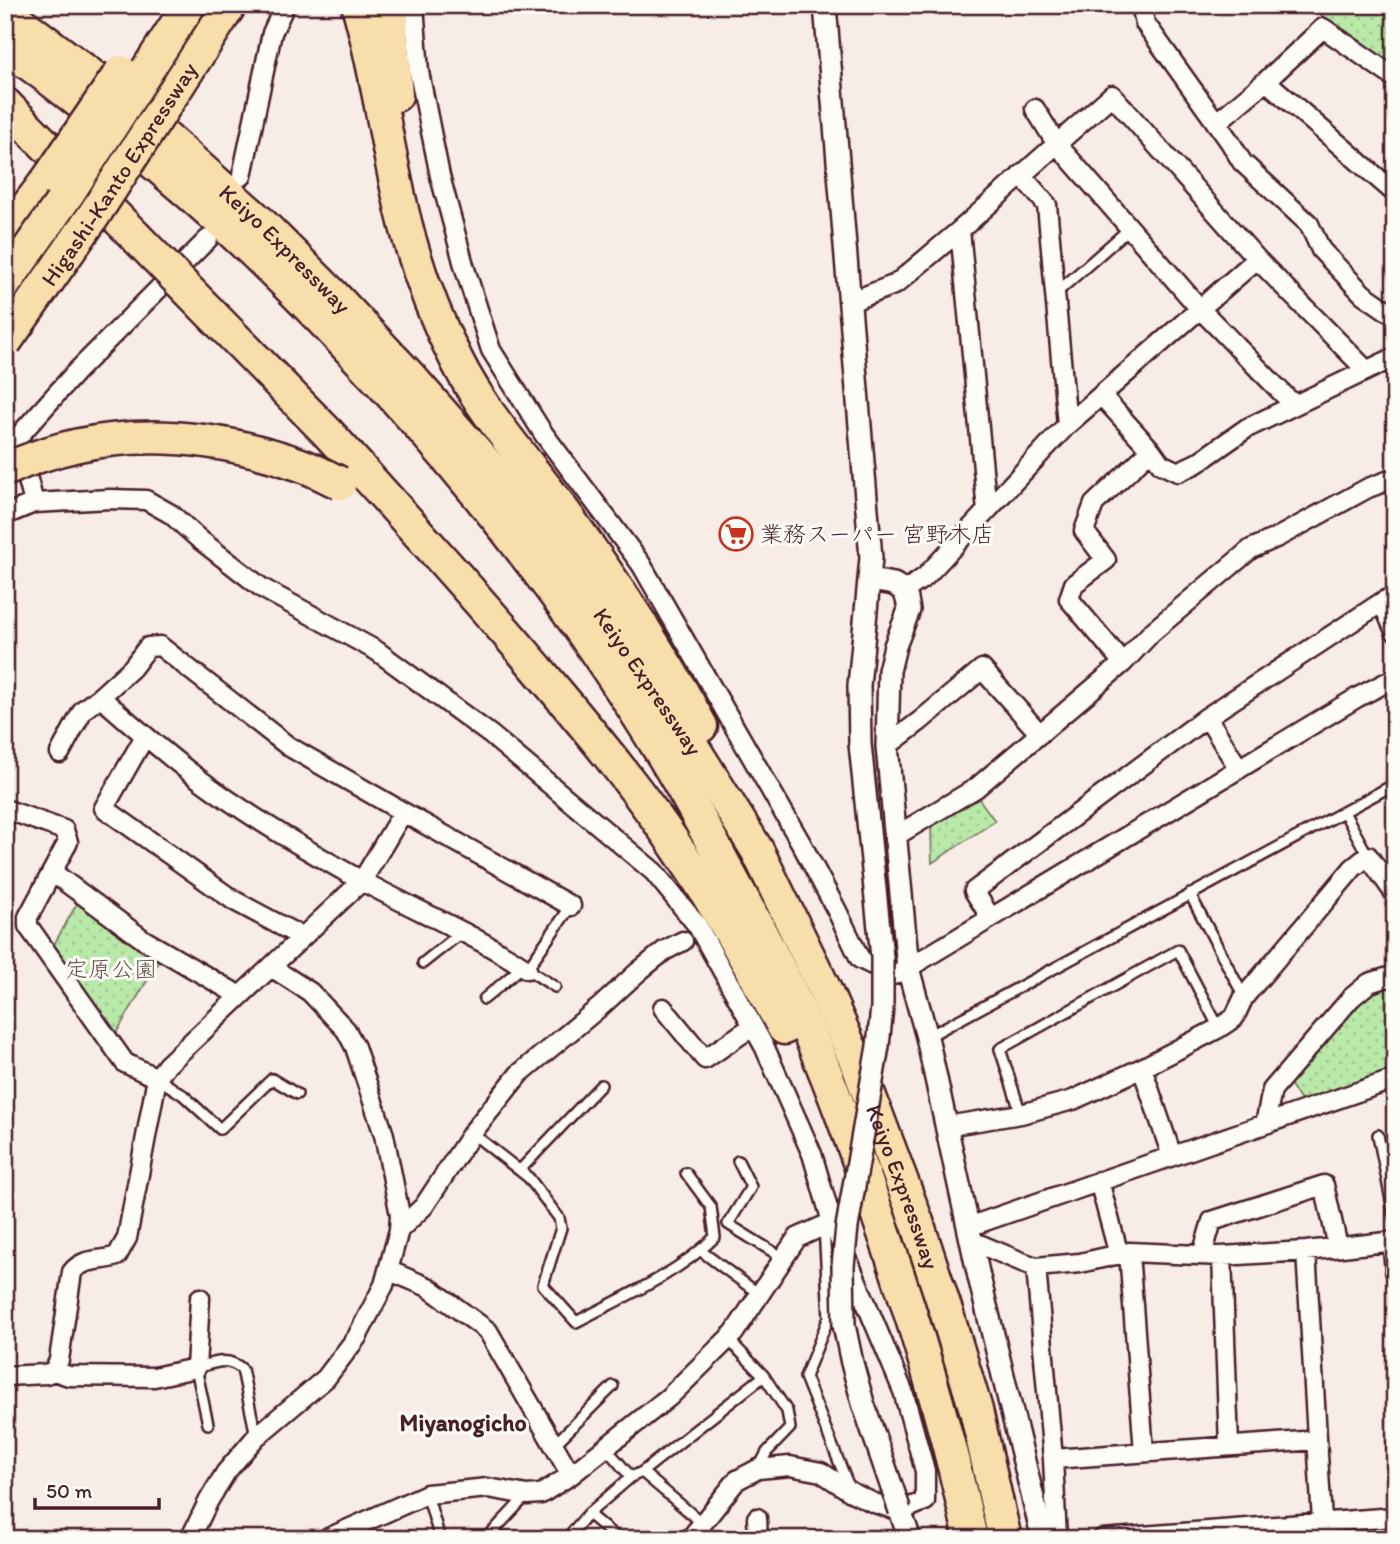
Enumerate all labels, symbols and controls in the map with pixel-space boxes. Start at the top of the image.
street label: Higashi-Kanto Expressway [35,57,203,291]
street label: Keiyo Expressway [214,178,357,320]
supermarket icon: 業務スーパー 宮野木店 [717,515,755,553]
place label: 業務スーパー 宮野木店 [760,520,994,548]
street label: Keiyo Expressway [587,602,709,761]
park label: 定原公園 [65,955,157,983]
street label: Keiyo Expressway [860,1100,945,1273]
district label: Miyanogicho [399,1408,527,1438]
scale bar [35,1467,159,1511]
text: 50 m [46,1478,93,1503]

